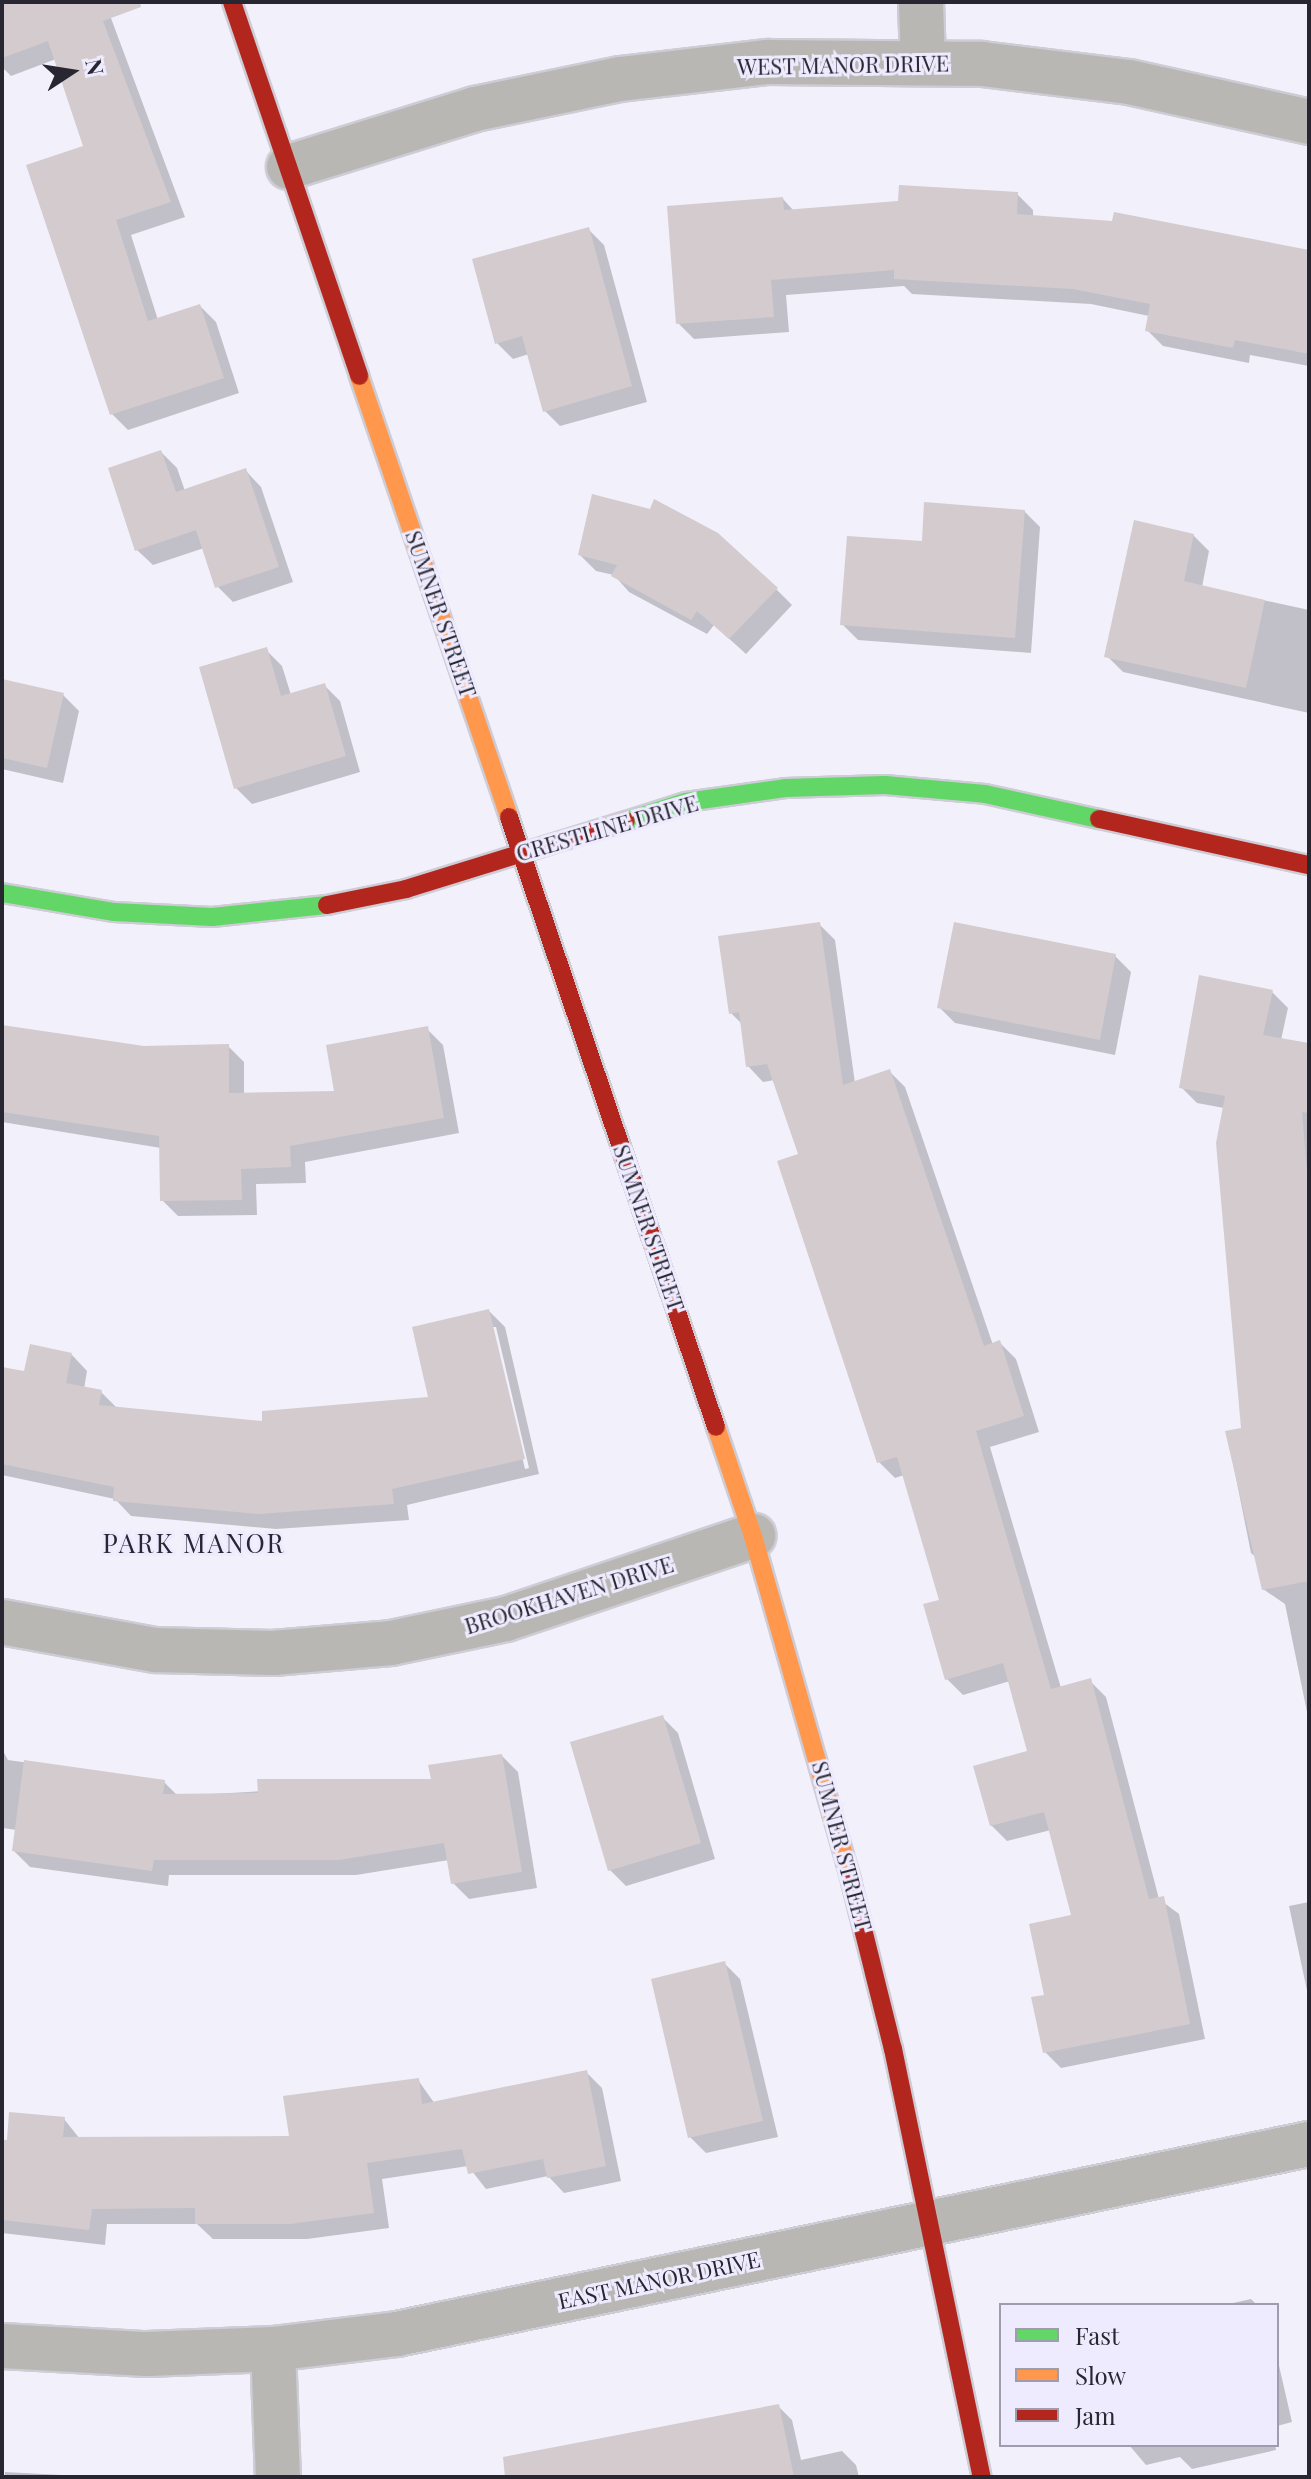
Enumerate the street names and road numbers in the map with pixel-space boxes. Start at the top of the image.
street label: WEST MANOR DRIVE [736,50,950,80]
street label: SUMNER STREET [400,527,482,701]
street label: CRESTLINE DRIVE [513,789,701,867]
street label: SUMNER STREET [608,1141,690,1315]
street label: BROOKHAVEN DRIVE [461,1551,677,1639]
street label: SUMNER STREET [807,1758,877,1934]
street label: EAST MANOR DRIVE [555,2246,763,2314]

